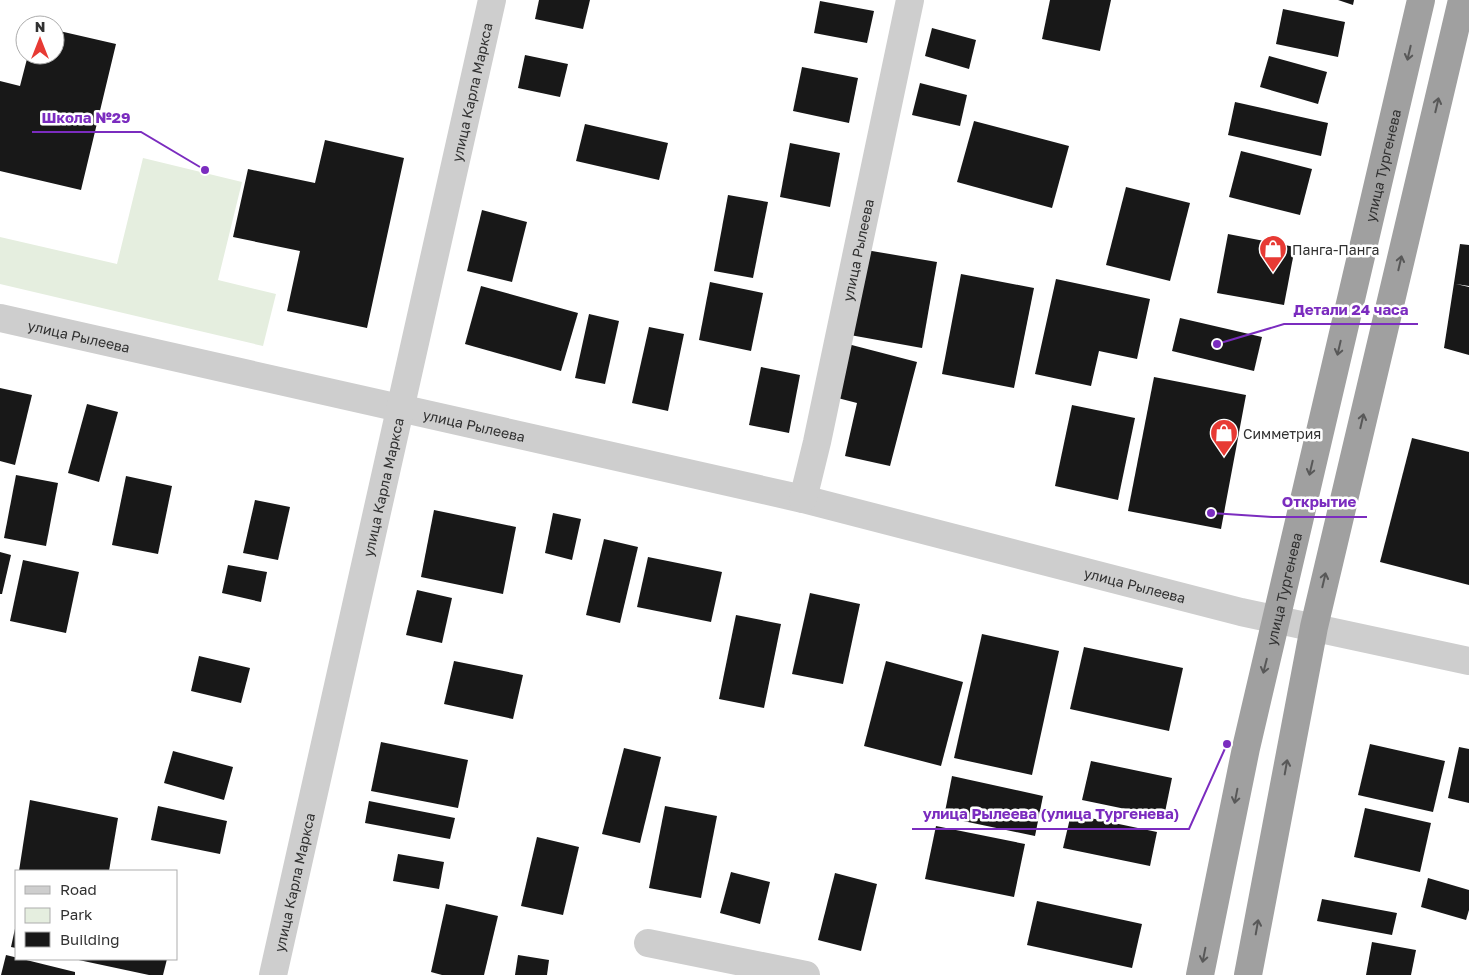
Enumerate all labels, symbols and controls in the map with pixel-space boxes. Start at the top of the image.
north arrow [15,15,65,65]
text: N [35,18,45,35]
street label: улица Карла Маркса [447,21,495,163]
one-way arrow [1404,45,1413,61]
one-way arrow [1433,98,1442,114]
callout: Школа №29 [32,102,141,132]
street label: улица Тургенева [1361,107,1404,224]
text: Школа №29 [42,108,130,126]
street label: улица Рылеева [838,197,876,303]
shop icon: Панга-Панга [1258,234,1288,273]
place label: Панга-Панга [1292,241,1379,258]
one-way arrow [1396,256,1405,272]
callout: Детали 24 часа [1284,294,1418,324]
text: Детали 24 часа [1294,300,1409,318]
street label: улица Рылеева [26,316,132,356]
one-way arrow [1334,339,1343,355]
street label: улица Рылеева [421,405,527,445]
one-way arrow [1358,414,1367,430]
street label: улица Карла Маркса [359,416,406,558]
shop icon: Симметрия [1209,418,1239,457]
place label: Симметрия [1243,425,1321,442]
one-way arrow [1306,460,1315,476]
callout: Открытие [1272,487,1367,517]
text: Открытие [1282,492,1356,510]
street label: улица Тургенева [1262,531,1305,647]
street label: улица Рылеева [1082,563,1188,606]
one-way arrow [1320,572,1329,588]
one-way arrow [1260,657,1269,673]
one-way arrow [1282,760,1292,776]
one-way arrow [1231,788,1241,804]
callout: улица Рылеева (улица Тургенева) [912,799,1189,829]
text: улица Рылеева (улица Тургенева) [923,804,1179,822]
street label: улица Карла Маркса [270,811,318,954]
legend [15,870,178,960]
text: Road [60,880,97,898]
text: Park [60,905,93,923]
one-way arrow [1252,919,1262,935]
text: Building [60,930,120,948]
one-way arrow [1199,947,1209,963]

